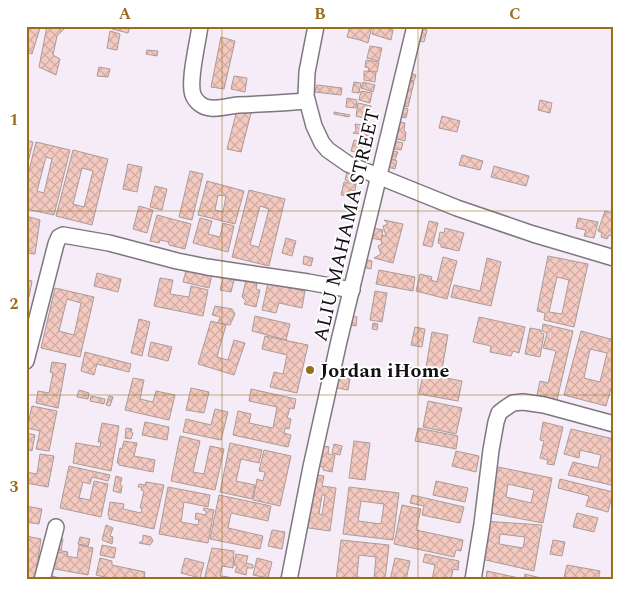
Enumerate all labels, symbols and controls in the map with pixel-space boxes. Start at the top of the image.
text: A [119,2,132,26]
text: B [314,2,326,26]
text: C [509,2,521,26]
street label: ALIU MAHAMA STREET [306,106,388,344]
text: 1 [10,108,18,132]
text: 2 [10,292,19,316]
place label: Jordan iHome [320,356,449,386]
marker: Jordan iHome [304,364,316,376]
text: 3 [10,475,19,499]

